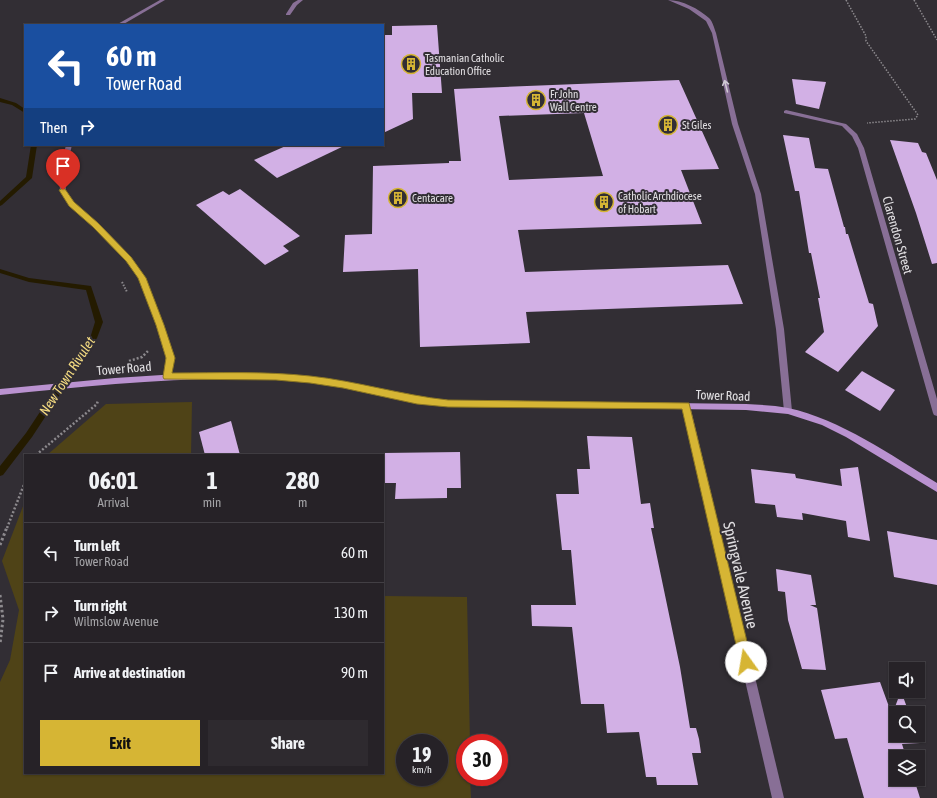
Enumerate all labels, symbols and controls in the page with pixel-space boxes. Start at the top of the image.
icon: left [40,40,92,92]
text: 60 m [106,40,156,72]
place label: Tasmanian Catholic Education Office [425,52,505,77]
building icon: Tasmanian Catholic Education Office [400,53,422,75]
text: Tower Road [106,73,182,94]
one-way arrow [722,80,730,93]
place label: Fr John Wall Centre [550,88,597,113]
building icon: Fr John Wall Centre [525,89,547,111]
building icon: St Giles [657,114,679,136]
icon: right [76,116,98,138]
text: Then [40,119,68,136]
place label: St Giles [682,119,711,131]
pin [46,149,80,190]
icon: arrive [52,155,74,177]
building icon: Centacare [387,187,409,209]
place label: Catholic Archdiocese of Hobart [618,190,702,215]
building icon: Catholic Archdiocese of Hobart [593,191,615,213]
place label: Centacare [412,192,453,204]
street label: Clarendon Street [879,194,916,276]
water label: New Town Rivulet [36,334,98,418]
street label: Tower Road [96,359,152,378]
street label: Tower Road [695,387,751,404]
text: 06:01 [88,467,138,494]
text: 1 [206,467,218,494]
text: 280 [286,467,320,494]
text: Arrival [97,495,129,510]
text: min [203,495,221,510]
text: m [298,495,307,510]
street label: Springvale Avenue [719,520,762,630]
text: Turn left [74,537,120,554]
icon: left [40,542,62,564]
text: 60 m [341,544,368,561]
text: Tower Road [74,554,129,569]
text: Turn right [74,597,127,614]
icon: right [40,602,62,624]
text: 130 m [334,604,368,621]
text: Wilmslow Avenue [74,614,159,629]
position arrow [725,641,767,683]
icon: arrive [40,662,62,684]
map controls [889,662,925,786]
button: sound [889,662,925,698]
text: Arrive at destination [74,664,185,681]
text: 90 m [341,664,368,681]
button: search [889,706,925,742]
button: Exit [40,720,200,766]
button: Share [208,720,368,766]
speed limit sign: 30 [456,734,508,786]
text: 19 [413,743,431,766]
button: layers [889,750,925,786]
text: km/h [412,764,432,775]

